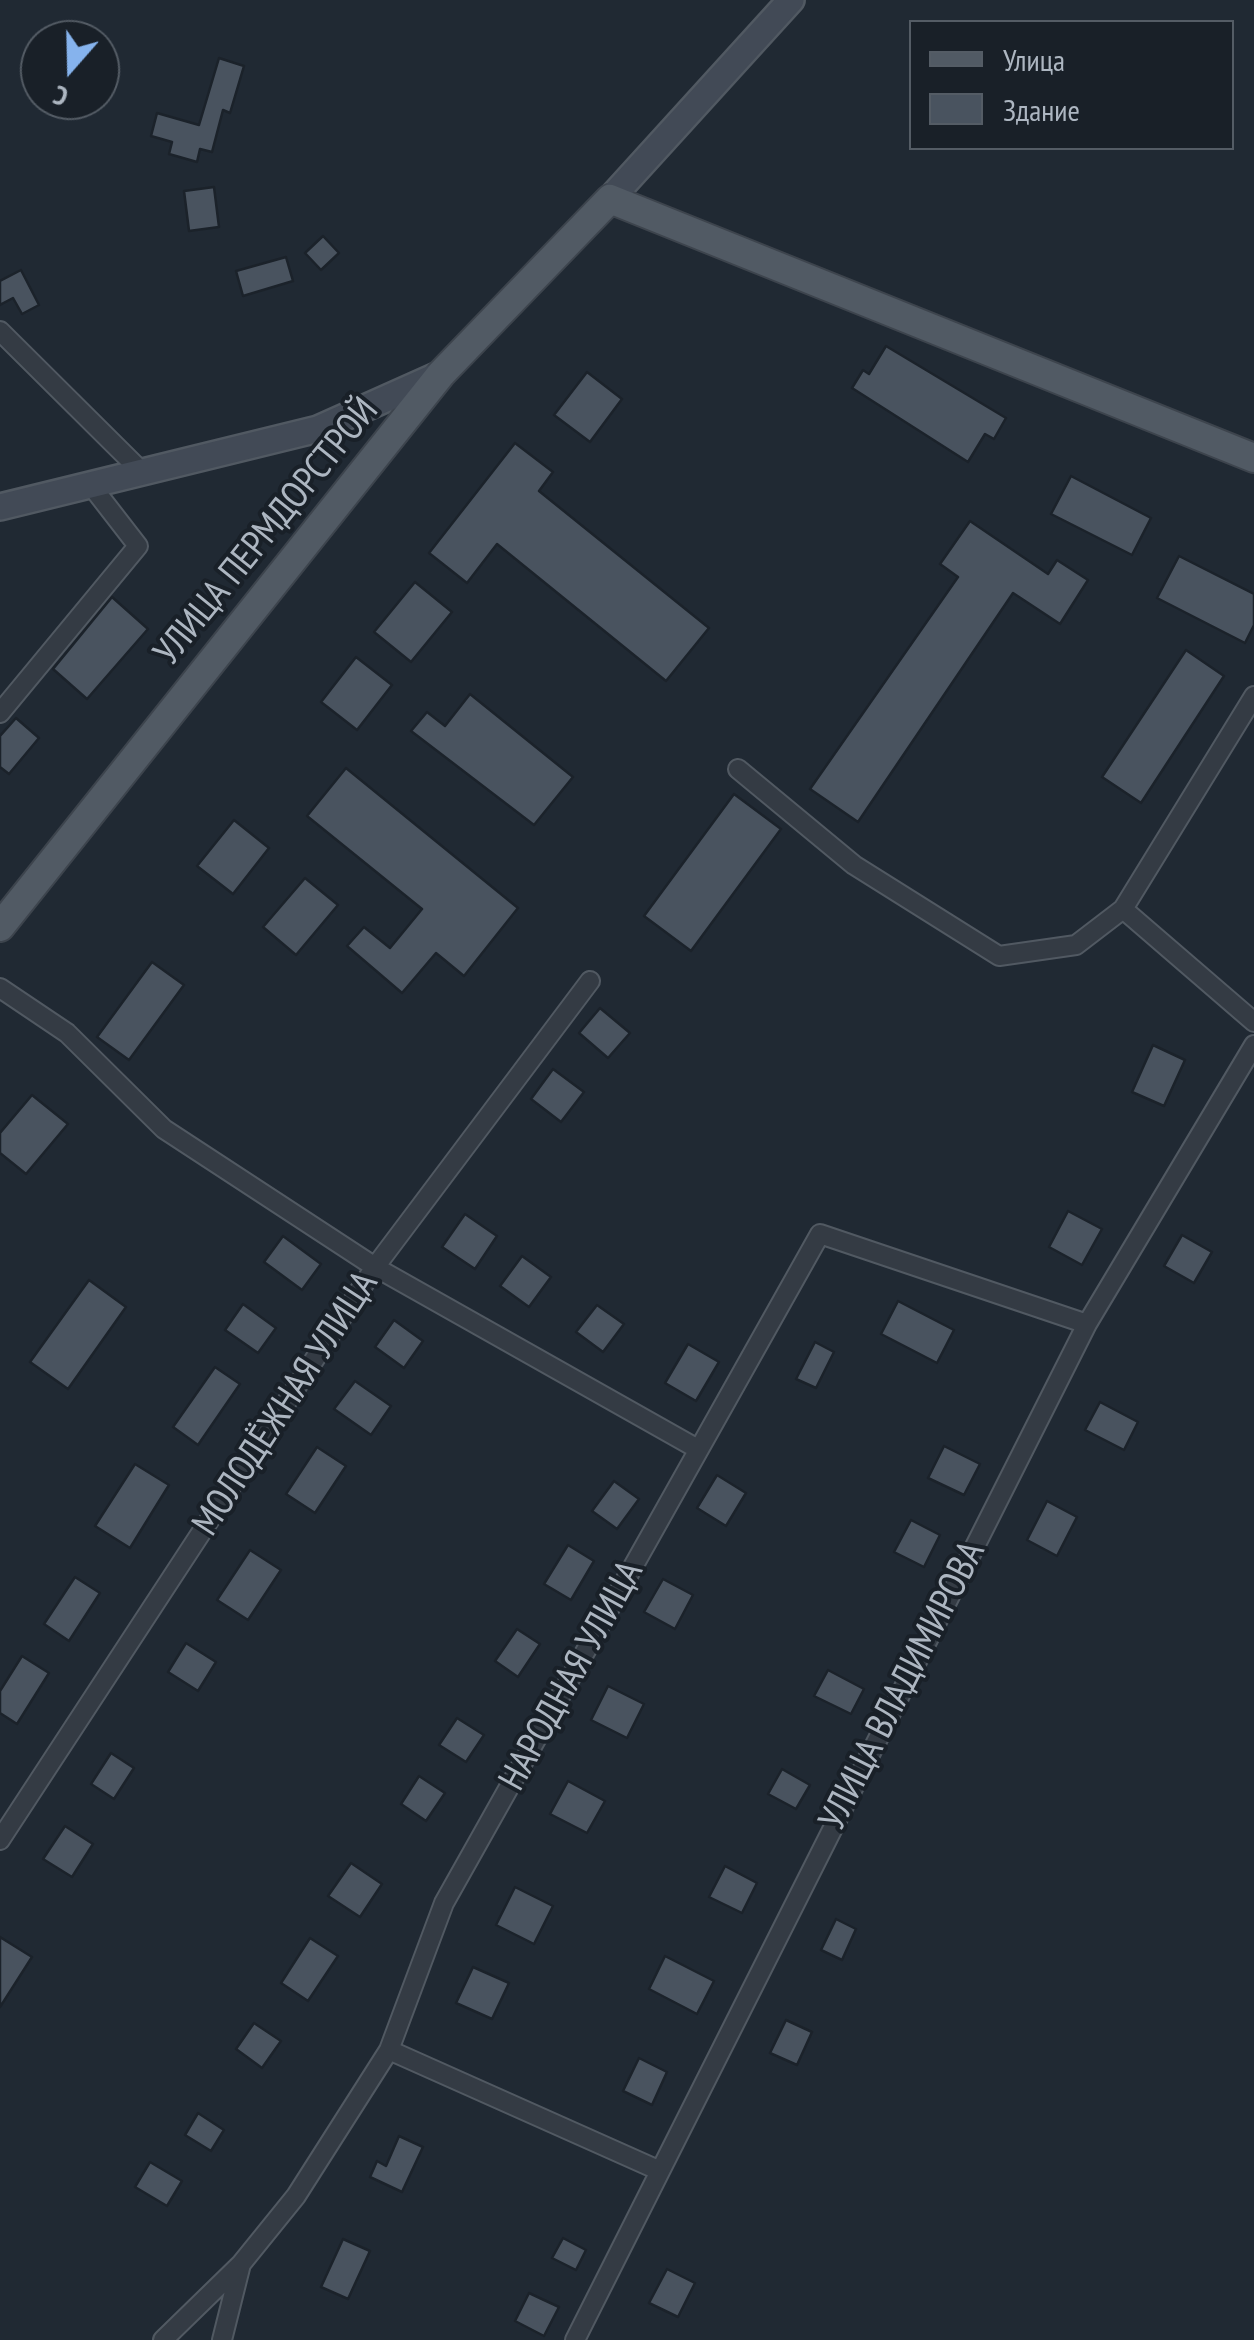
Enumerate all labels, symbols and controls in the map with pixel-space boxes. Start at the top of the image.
north arrow [20,20,120,120]
legend [909,20,1234,150]
text: Улица [1003,40,1065,79]
text: С [48,77,73,116]
text: Здание [1003,90,1080,129]
street label: УЛИЦА ПЕРМДОРСТРОЙ [145,389,389,675]
street label: МОЛОДЁЖНАЯ УЛИЦА [184,1264,388,1544]
street label: УЛИЦА ВЛАДИМИРОВА [811,1534,995,1838]
street label: НАРОДНАЯ УЛИЦА [490,1554,654,1798]

